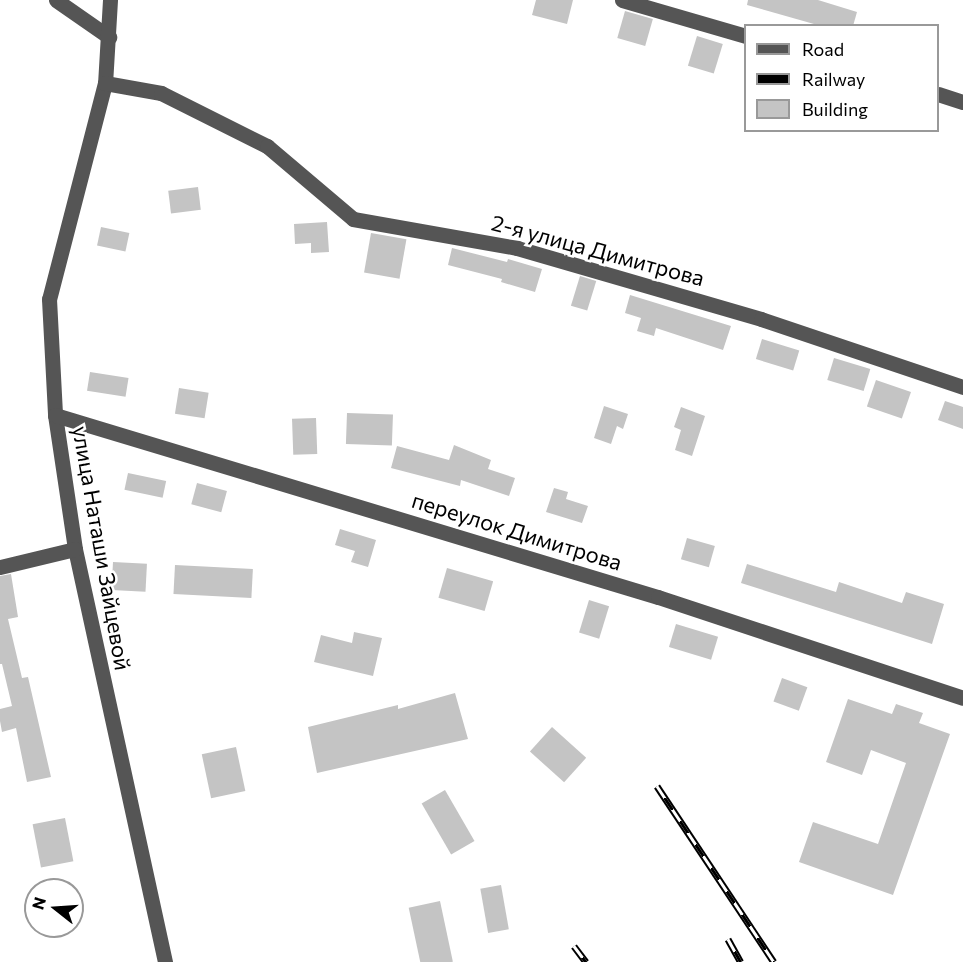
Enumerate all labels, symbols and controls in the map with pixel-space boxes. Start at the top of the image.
legend [744,24,939,132]
text: Road [802,38,844,60]
text: Railway [802,68,865,90]
text: Building [802,98,868,120]
street label: 2-я улица Димитрова [489,209,707,291]
street label: улица Наташи Зайцевой [68,424,136,672]
street label: переулок Димитрова [409,486,625,576]
north arrow [24,878,84,938]
text: N [27,895,49,912]

